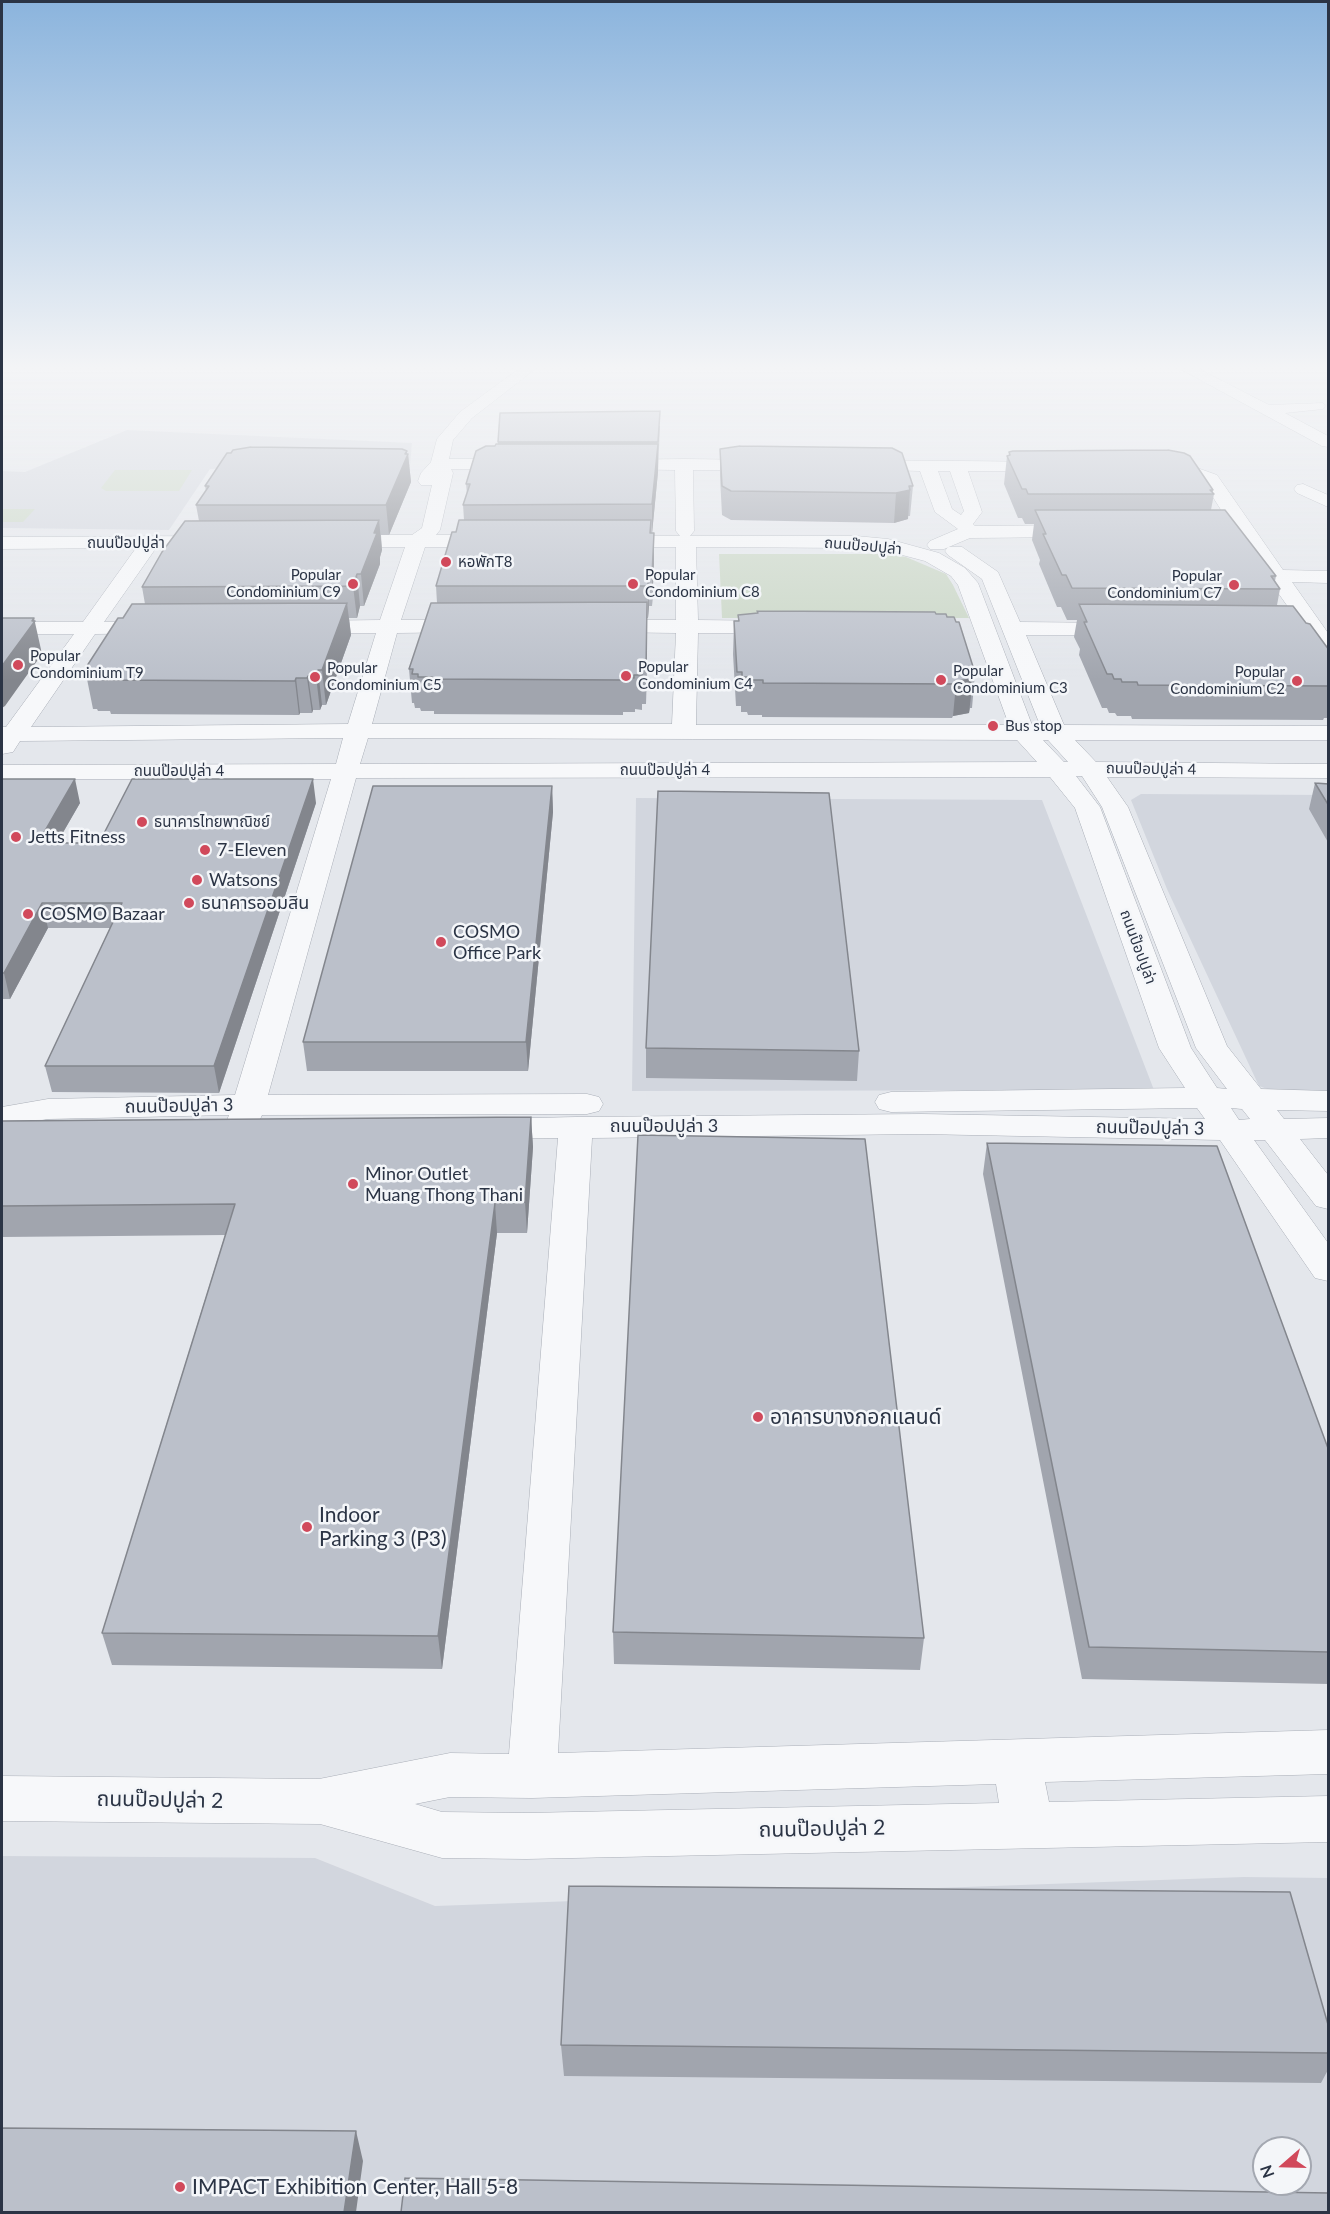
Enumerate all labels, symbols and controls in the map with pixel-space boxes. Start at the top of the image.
street label: ถนนป๊อปปูล่า [87,534,165,552]
street label: ถนนป๊อปปูล่า [823,534,903,558]
place label: หอพักT8 [458,553,512,571]
marker: หอพักT8 [439,555,453,569]
place label: Popular Condominium C9 [226,566,341,601]
place label: Popular Condominium C8 [645,566,760,601]
place label: Popular Condominium C7 [1107,567,1222,602]
marker: Popular Condominium C9 [346,577,360,591]
marker: Popular Condominium C8 [626,577,640,591]
marker: Popular Condominium C7 [1227,578,1241,592]
place label: Popular Condominium T9 [30,647,144,682]
marker: Popular Condominium T9 [11,658,25,672]
place label: Popular Condominium C4 [638,658,753,693]
place label: Popular Condominium C5 [327,659,442,694]
place label: Popular Condominium C3 [953,662,1068,697]
place label: Popular Condominium C2 [1170,663,1285,698]
marker: Popular Condominium C4 [619,669,633,683]
marker: Popular Condominium C5 [308,670,322,684]
marker: Popular Condominium C3 [934,673,948,687]
marker: Popular Condominium C2 [1290,674,1304,688]
place label: Bus stop [1005,717,1062,735]
marker: Bus stop [986,719,1000,733]
street label: ถนนป๊อปปูล่า 4 [1106,759,1196,779]
street label: ถนนป๊อปปูล่า 4 [620,761,710,779]
street label: ถนนป๊อปปูล่า 4 [134,762,224,780]
place label: ธนาคารไทยพาณิชย์ [154,813,270,831]
marker: ธนาคารไทยพาณิชย์ [135,815,149,829]
place label: Jetts Fitness [28,826,125,848]
marker: Jetts Fitness [9,830,23,844]
place label: 7-Eleven [217,839,287,861]
marker: 7-Eleven [198,843,212,857]
place label: Watsons [209,869,278,891]
marker: Watsons [190,873,204,887]
place label: ธนาคารออมสิน [201,892,309,914]
marker: ธนาคารออมสิน [182,896,196,910]
place label: COSMO Bazaar [40,903,165,925]
marker: COSMO Bazaar [21,907,35,921]
street label: ถนนป๊อปปูล่า [1116,907,1160,987]
place label: COSMO Office Park [453,921,541,964]
marker: COSMO Office Park [434,935,448,949]
street label: ถนนป๊อปปูล่า 3 [125,1094,233,1118]
street label: ถนนป๊อปปูล่า 3 [610,1115,718,1137]
street label: ถนนป๊อปปูล่า 3 [1096,1116,1204,1140]
place label: Minor Outlet Muang Thong Thani [365,1163,523,1206]
marker: Minor Outlet Muang Thong Thani [346,1177,360,1191]
place label: อาคารบางกอกแลนด์ [770,1404,942,1430]
marker: อาคารบางกอกแลนด์ [751,1410,765,1424]
place label: Indoor Parking 3 (P3) [319,1502,447,1552]
marker: Indoor Parking 3 (P3) [300,1520,314,1534]
street label: ถนนป๊อปปูล่า 2 [96,1786,224,1814]
street label: ถนนป๊อปปูล่า 2 [758,1815,886,1843]
north arrow [1252,2136,1312,2196]
text: N [1255,2163,1278,2181]
place label: IMPACT Exhibition Center, Hall 5-8 [192,2174,518,2200]
marker: IMPACT Exhibition Center, Hall 5-8 [173,2180,187,2194]

